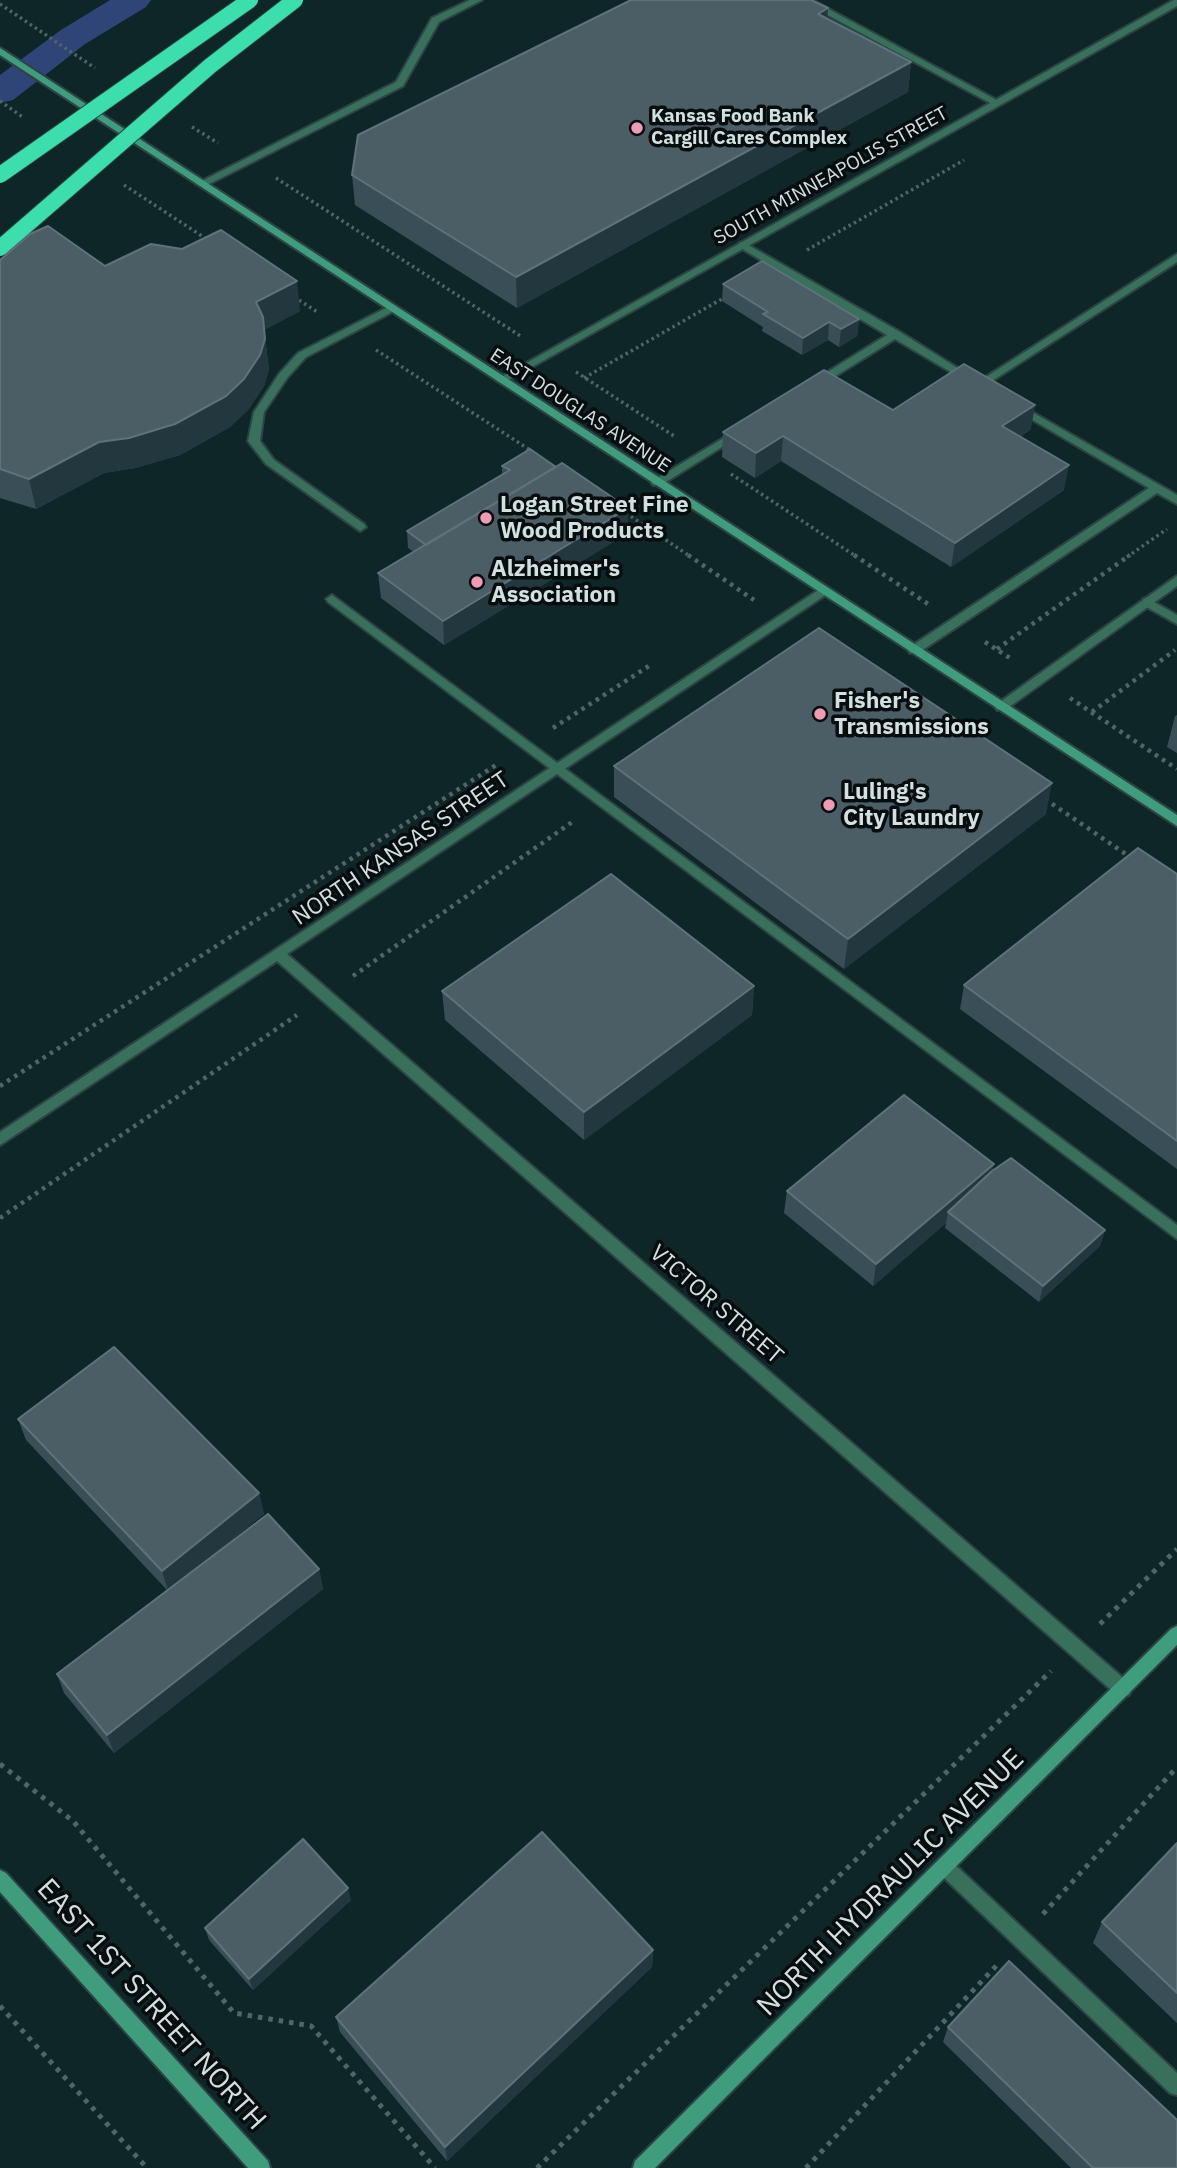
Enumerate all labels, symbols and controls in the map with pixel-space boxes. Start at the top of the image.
street label: SOUTH MINNEAPOLIS STREET [710,102,952,250]
place label: Kansas Food Bank Cargill Cares Complex [651,106,847,150]
marker: Kansas Food Bank Cargill Cares Complex [629,120,645,136]
street label: EAST DOUGLAS AVENUE [485,344,675,478]
place label: Logan Street Fine Wood Products [500,491,689,545]
marker: Logan Street Fine Wood Products [478,510,494,526]
place label: Alzheimer's Association [491,555,620,609]
marker: Alzheimer's Association [469,574,485,590]
place label: Fisher's Transmissions [834,687,989,741]
marker: Fisher's Transmissions [812,706,828,722]
street label: NORTH KANSAS STREET [288,766,514,932]
place label: Luling's City Laundry [843,778,980,832]
marker: Luling's City Laundry [821,797,837,813]
street label: VICTOR STREET [644,1240,788,1370]
street label: NORTH HYDRAULIC AVENUE [751,1743,1031,2023]
street label: EAST 1ST STREET NORTH [29,1873,273,2137]

